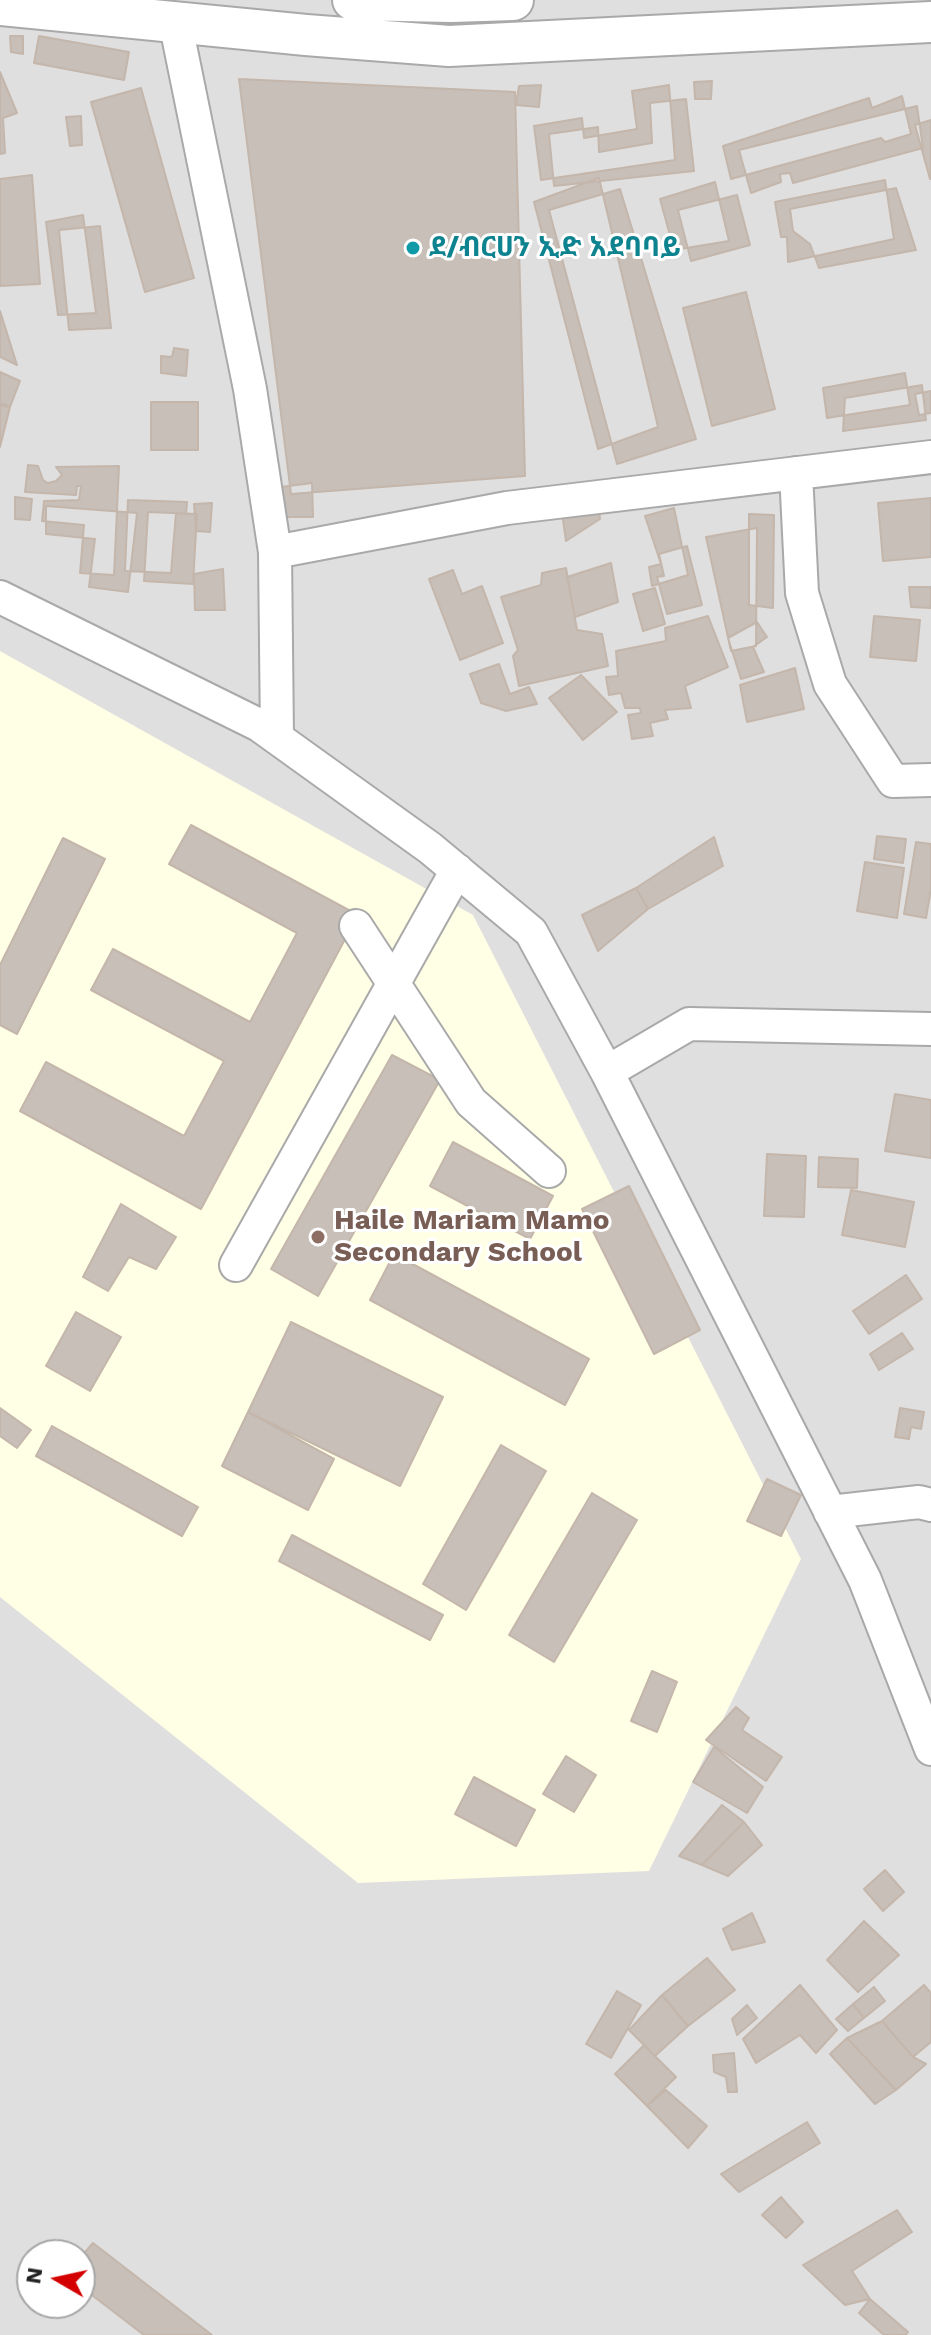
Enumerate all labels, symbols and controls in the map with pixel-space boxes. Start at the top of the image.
place label: ደ/ብርሀን ኢድ አደባባይ [429,231,681,265]
marker: ደ/ብርሀን ኢድ አደባባይ [404,239,422,257]
place label: Haile Mariam Mamo Secondary School [334,1204,610,1270]
marker: Haile Mariam Mamo Secondary School [309,1228,327,1246]
north arrow [16,2239,96,2319]
text: N [20,2265,47,2285]

